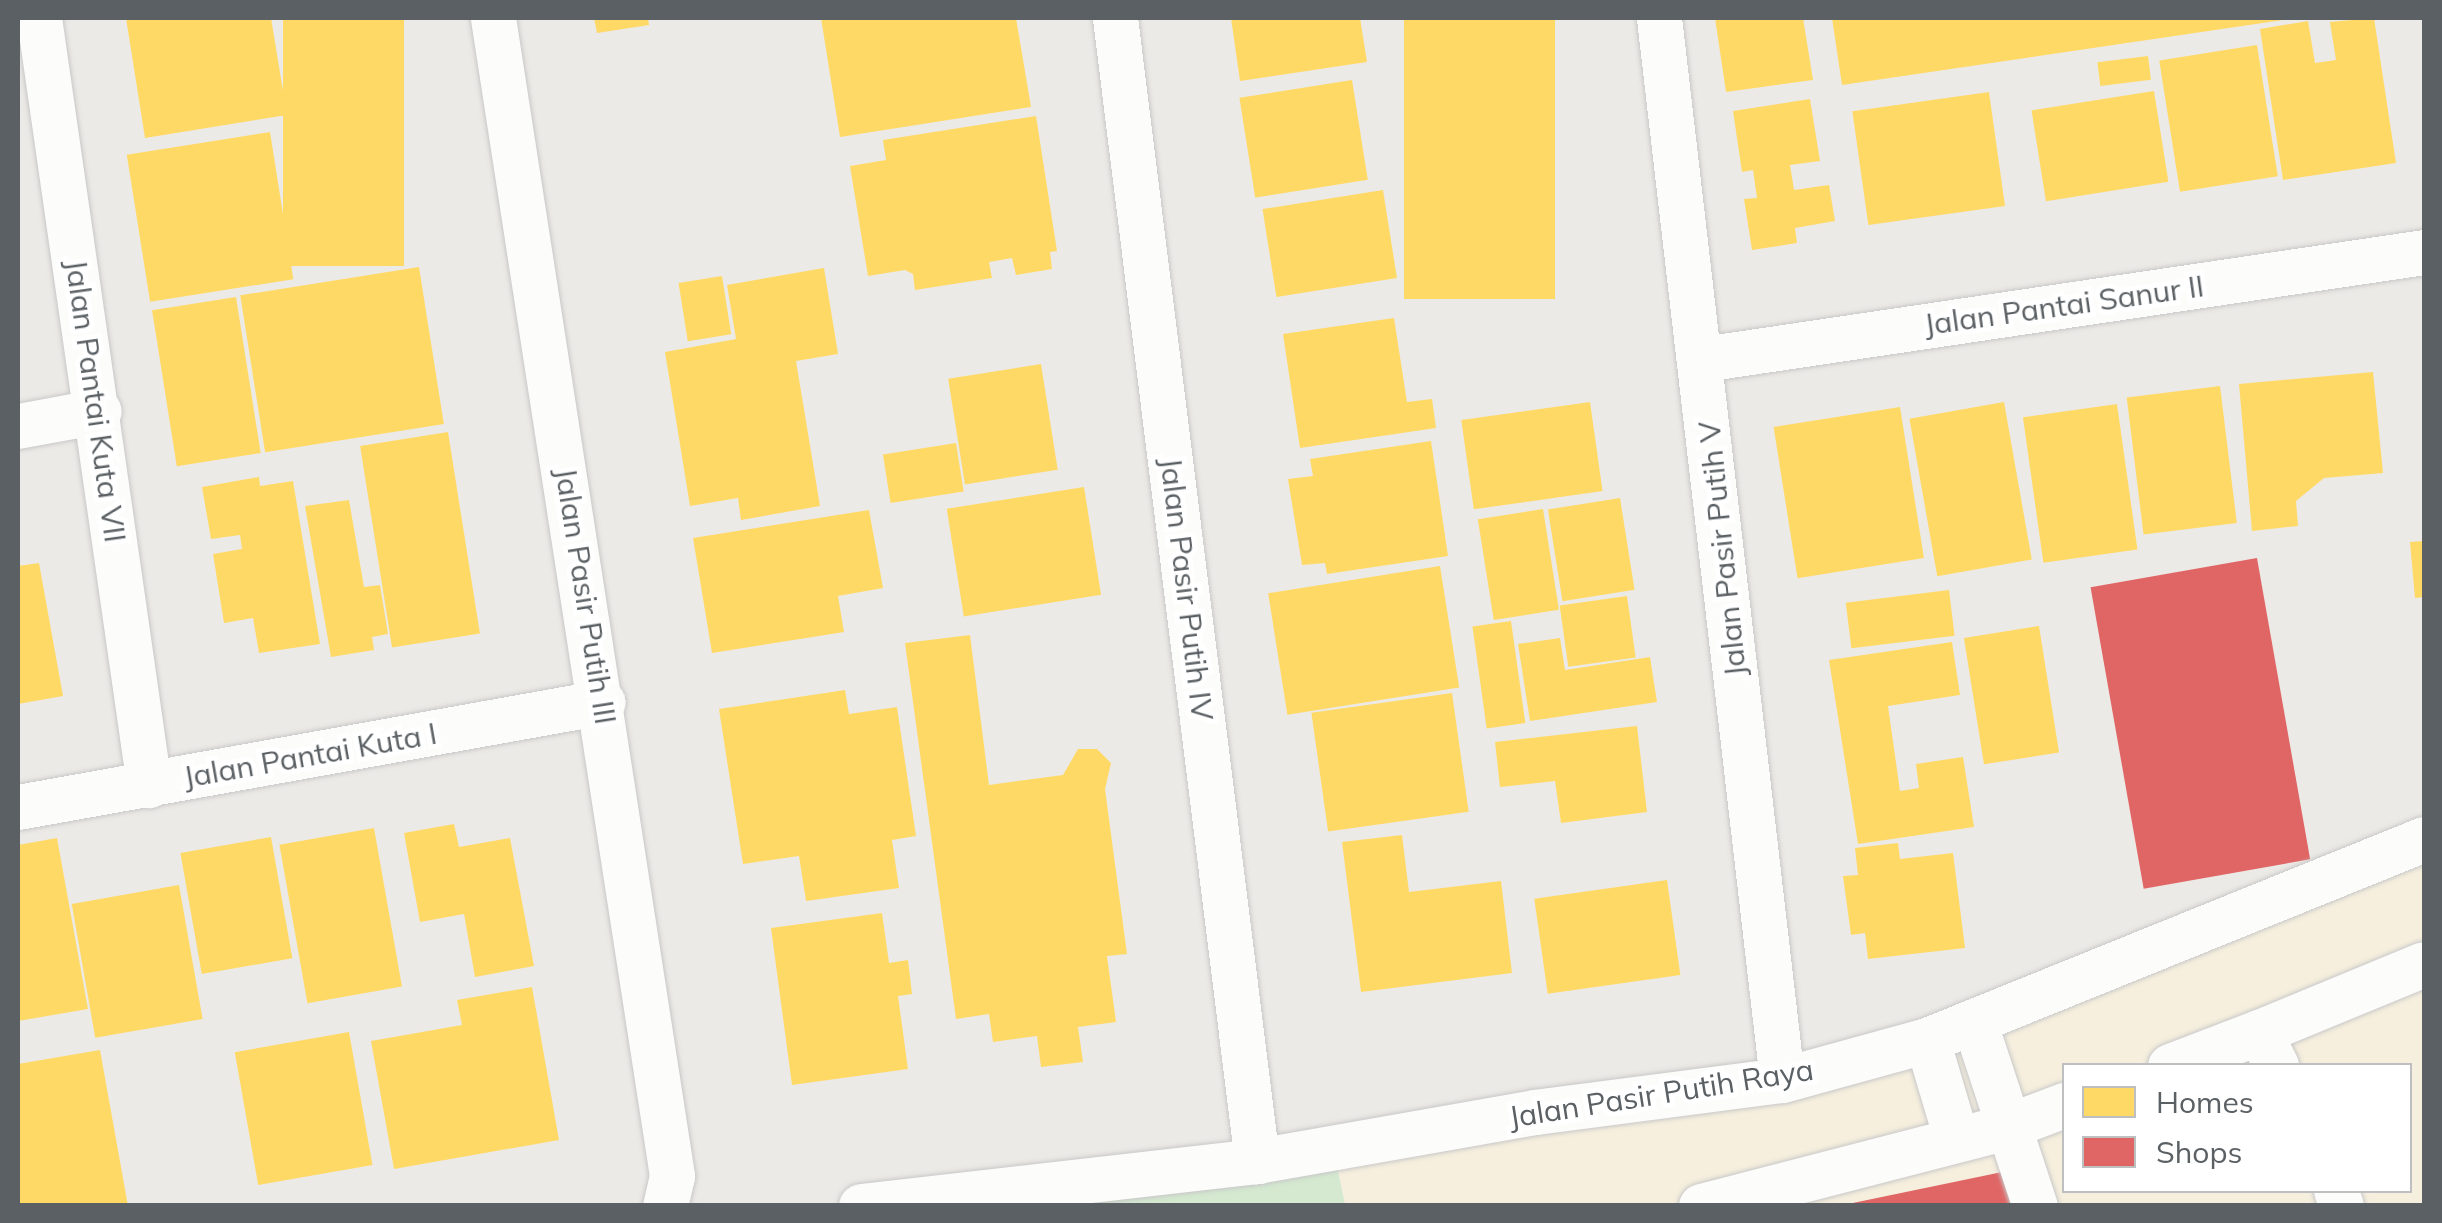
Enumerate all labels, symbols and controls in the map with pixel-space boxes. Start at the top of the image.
street label: Jalan Pantai Kuta VII [58,257,134,545]
street label: Jalan Pantai Sanur II [1922,268,2206,342]
street label: Jalan Pasir Putih V [1691,420,1753,678]
street label: Jalan Pasir Putih IV [1153,456,1221,722]
street label: Jalan Pasir Putih III [548,465,624,727]
street label: Jalan Pantai Kuta I [181,715,439,795]
street label: Jalan Pasir Putih Raya [1506,1051,1816,1135]
legend [2062,1063,2412,1193]
text: Homes [2156,1083,2254,1121]
text: Shops [2156,1133,2242,1171]

